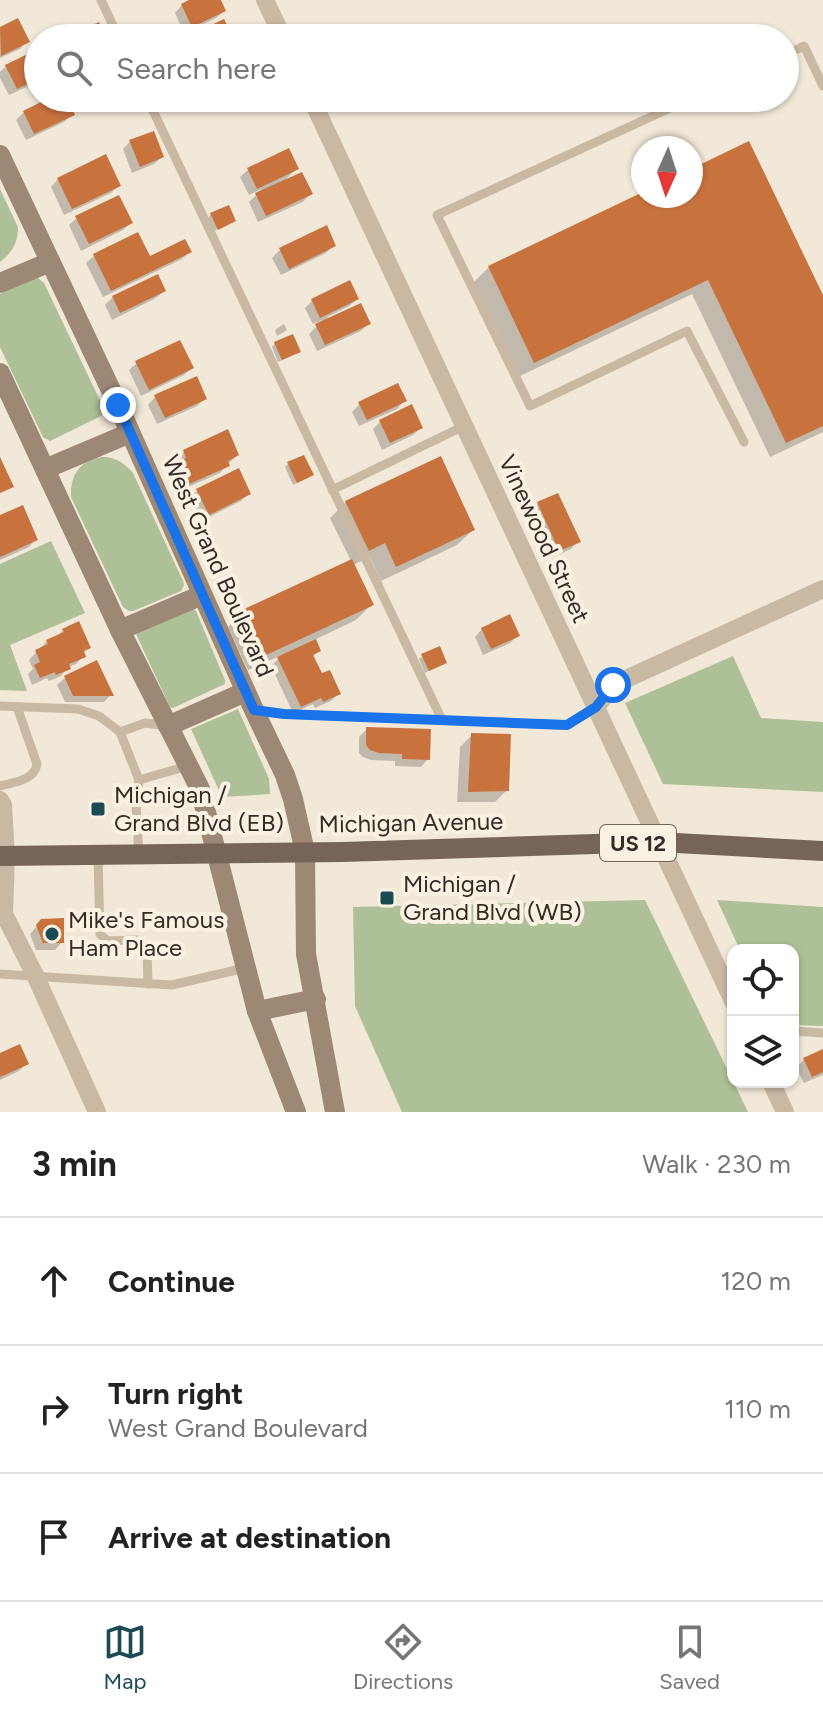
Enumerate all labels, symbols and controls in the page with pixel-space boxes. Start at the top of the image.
search box [24,24,799,112]
icon: search [52,46,96,90]
text: Search here [116,50,276,87]
north arrow [631,136,703,208]
route end [100,387,136,423]
street label: West Grand Boulevard [156,450,281,681]
street label: Vinewood Street [493,450,596,627]
route start [595,667,631,703]
place label: Michigan / Grand Blvd (EB) [114,780,284,837]
marker: Michigan / Grand Blvd (EB) [89,800,107,818]
street label: Michigan Avenue [318,806,504,839]
road number: US 12 [600,825,676,861]
place label: Michigan / Grand Blvd (WB) [403,869,582,926]
marker: Michigan / Grand Blvd (WB) [378,889,396,907]
place label: Mike's Famous Ham Place [68,905,224,962]
marker: Mike's Famous Ham Place [43,925,61,943]
map controls [727,944,799,1088]
button: locate [727,944,799,1016]
button: layers [727,1016,799,1088]
text: 3 min [32,1144,117,1185]
text: Walk · 230 m [642,1148,791,1180]
icon: ahead [32,1259,76,1303]
text: Continue [108,1263,235,1300]
text: 120 m [721,1265,791,1297]
text: Turn right [108,1375,243,1412]
icon: right [32,1387,76,1431]
text: 110 m [724,1393,791,1425]
text: West Grand Boulevard [108,1412,368,1444]
icon: arrive [32,1515,76,1559]
text: Arrive at destination [108,1519,391,1556]
tab: Map [103,1620,147,1695]
tab: Directions [353,1620,453,1695]
tab: Saved [659,1620,720,1695]

